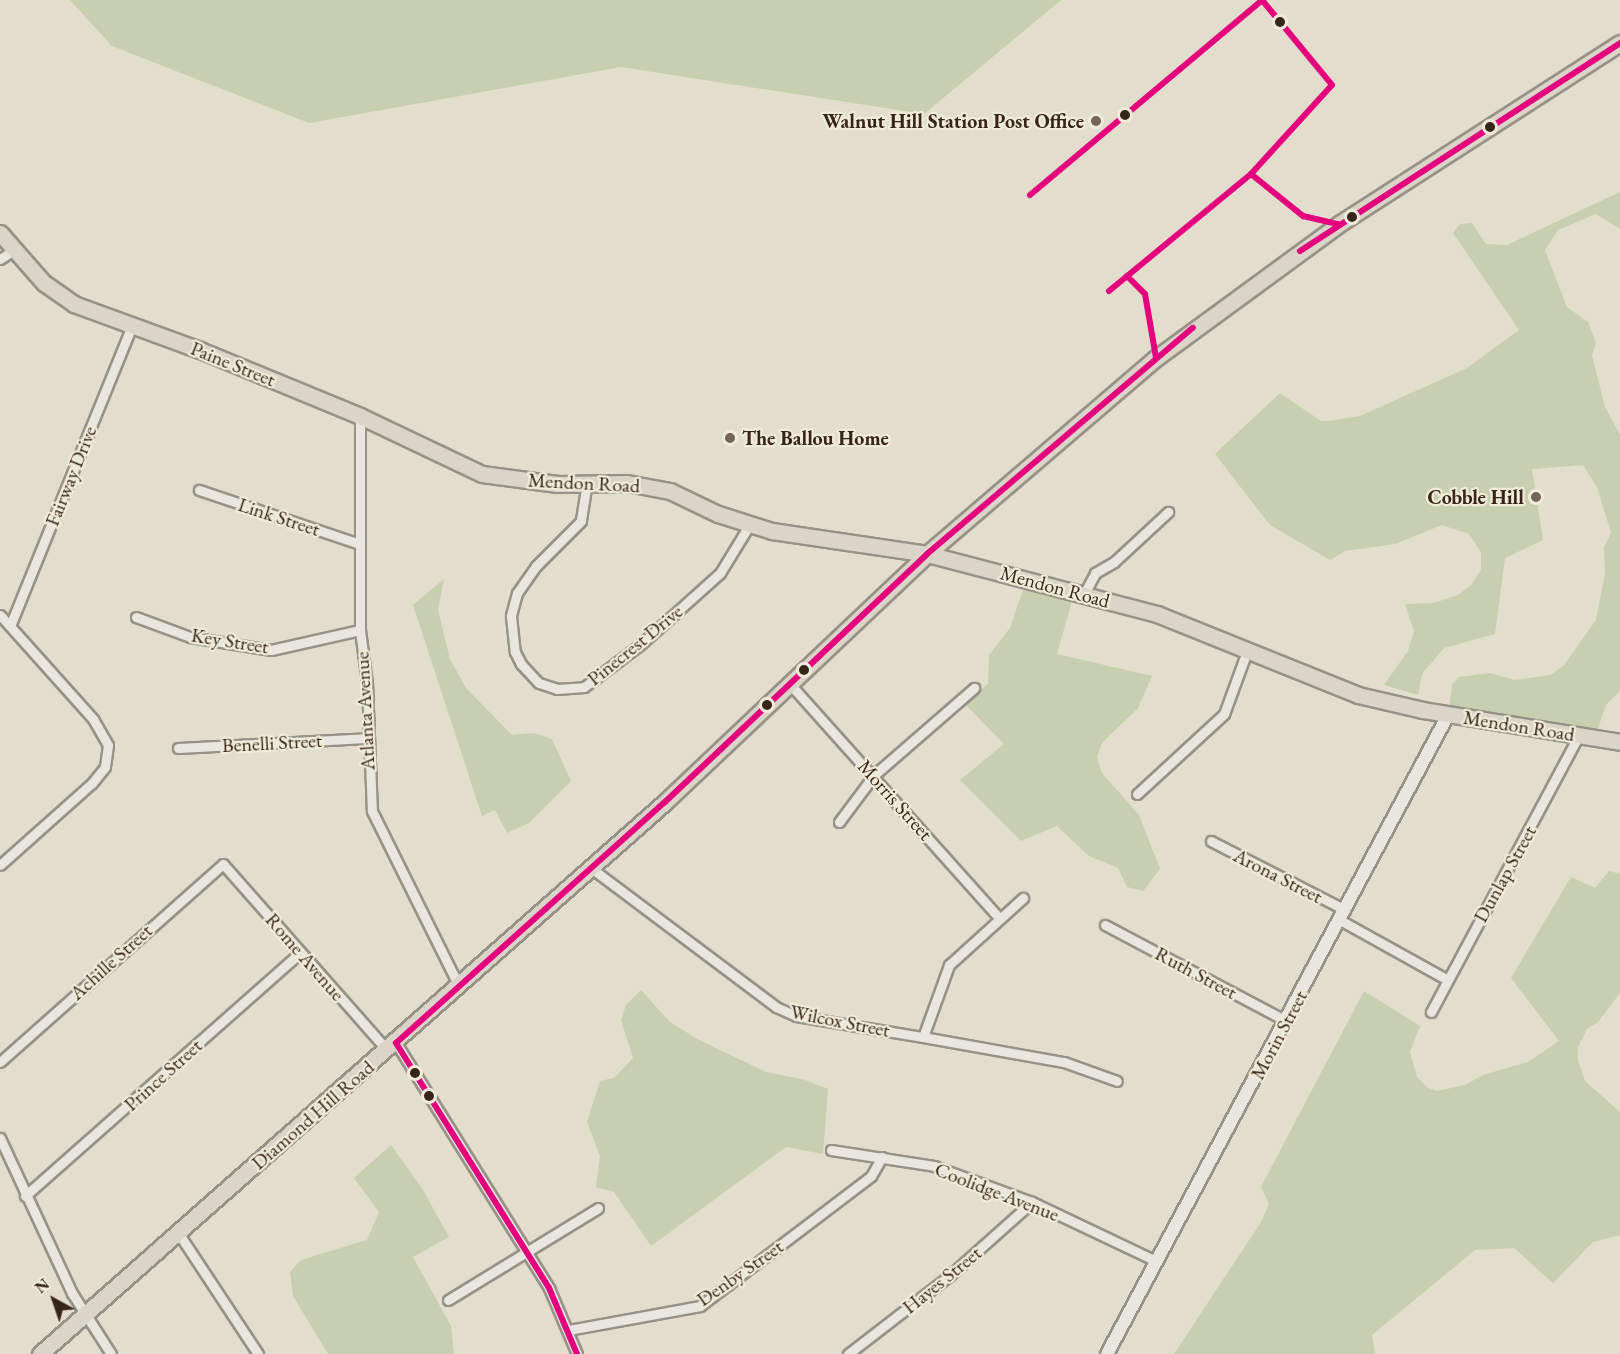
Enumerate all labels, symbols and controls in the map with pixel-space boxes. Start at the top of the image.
unlabelled marker [1274,16,1286,28]
place label: Walnut Hill Station Post Office [822,109,1084,133]
unlabelled marker [1119,109,1131,121]
marker: Walnut Hill Station Post Office [1089,114,1103,128]
unlabelled marker [1484,121,1496,133]
unlabelled marker [1346,211,1358,223]
street label: Paine Street [187,336,279,392]
street label: Fairway Drive [40,422,102,530]
place label: The Ballou Home [742,426,889,450]
marker: The Ballou Home [723,431,737,445]
street label: Mendon Road [527,468,641,498]
place label: Cobble Hill [1428,485,1524,509]
marker: Cobble Hill [1529,490,1543,504]
street label: Link Street [235,493,323,541]
street label: Mendon Road [998,561,1112,613]
street label: Pinecrest Drive [582,599,688,691]
street label: Key Street [190,623,270,659]
street label: Atlanta Avenue [350,651,380,771]
unlabelled marker [798,664,810,676]
unlabelled marker [761,699,773,711]
street label: Mendon Road [1462,705,1576,747]
street label: Benelli Street [221,728,323,758]
street label: Morris Street [853,755,937,845]
street label: Dunlap Street [1468,821,1542,927]
street label: Arona Street [1229,843,1327,909]
street label: Rome Avenue [260,908,350,1006]
street label: Achille Street [65,919,157,1005]
street label: Ruth Street [1151,941,1241,1005]
street label: Morin Street [1245,986,1313,1084]
street label: Wilcox Street [788,1000,892,1042]
street label: Prince Street [119,1034,207,1116]
street label: Diamond Hill Road [247,1055,379,1175]
unlabelled marker [409,1067,421,1079]
unlabelled marker [423,1090,435,1102]
street label: Coolidge Avenue [931,1157,1063,1227]
street label: Denby Street [692,1235,788,1311]
street label: Hayes Street [898,1241,986,1319]
north arrow [24,1270,84,1330]
text: N [30,1274,54,1298]

